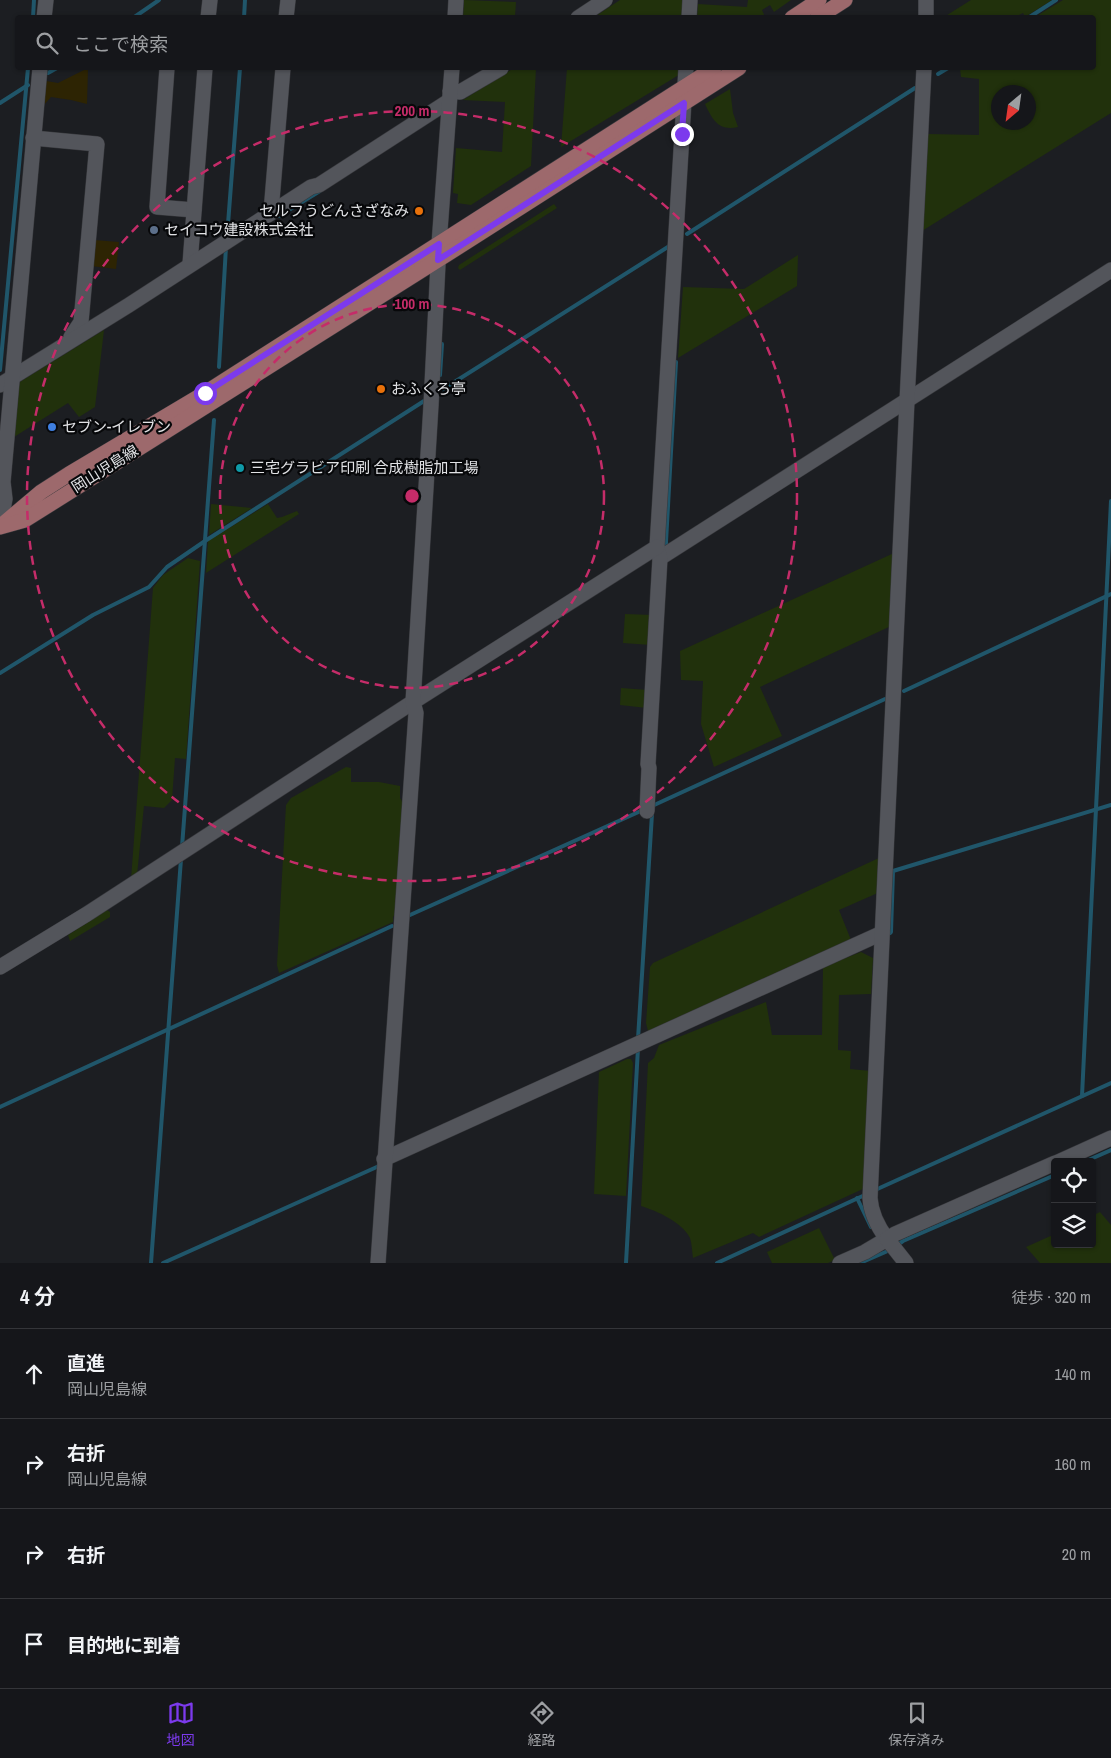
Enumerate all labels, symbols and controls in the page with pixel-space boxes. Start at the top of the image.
search box [15,15,1096,70]
icon: search [33,29,61,57]
text: ここで検索 [73,31,168,57]
north arrow [991,85,1036,130]
text: 200 m [395,100,429,121]
route end [671,123,694,146]
place label: セルフうどんさざなみ [259,200,409,221]
marker: セルフうどんさざなみ [413,205,425,217]
place label: セイコウ建設株式会社 [164,219,313,240]
marker: セイコウ建設株式会社 [148,224,160,236]
text: 100 m [395,293,429,314]
place label: おふくろ亭 [391,378,466,399]
route start [194,382,217,405]
marker: おふくろ亭 [375,383,387,395]
place label: セブン-イレブン [62,416,171,437]
marker: セブン-イレブン [46,421,58,433]
street label: 岡山児島線 [67,440,142,497]
place label: 三宅グラビア印刷 合成樹脂加工場 [250,457,478,478]
marker: 三宅グラビア印刷 合成樹脂加工場 [234,462,246,474]
centre of rings [403,487,421,505]
map controls [1051,1158,1096,1248]
button: locate [1051,1158,1096,1203]
button: layers [1051,1203,1096,1248]
text: 4 分 [20,1282,55,1311]
text: 徒歩 · 320 m [1012,1286,1091,1308]
text: 直進 [67,1350,105,1376]
icon: ahead [20,1360,48,1388]
text: 140 m [1055,1363,1091,1385]
text: 岡山児島線 [67,1378,147,1400]
text: 右折 [67,1440,105,1466]
icon: right [20,1450,48,1478]
text: 160 m [1055,1453,1091,1475]
text: 岡山児島線 [67,1468,147,1490]
icon: right [20,1540,48,1568]
text: 右折 [67,1542,105,1568]
text: 20 m [1062,1543,1091,1565]
icon: arrive [20,1630,48,1658]
text: 目的地に到着 [67,1632,181,1658]
tab: 地図 [167,1699,195,1749]
tab: 経路 [528,1699,556,1749]
tab: 保存済み [889,1699,945,1749]

